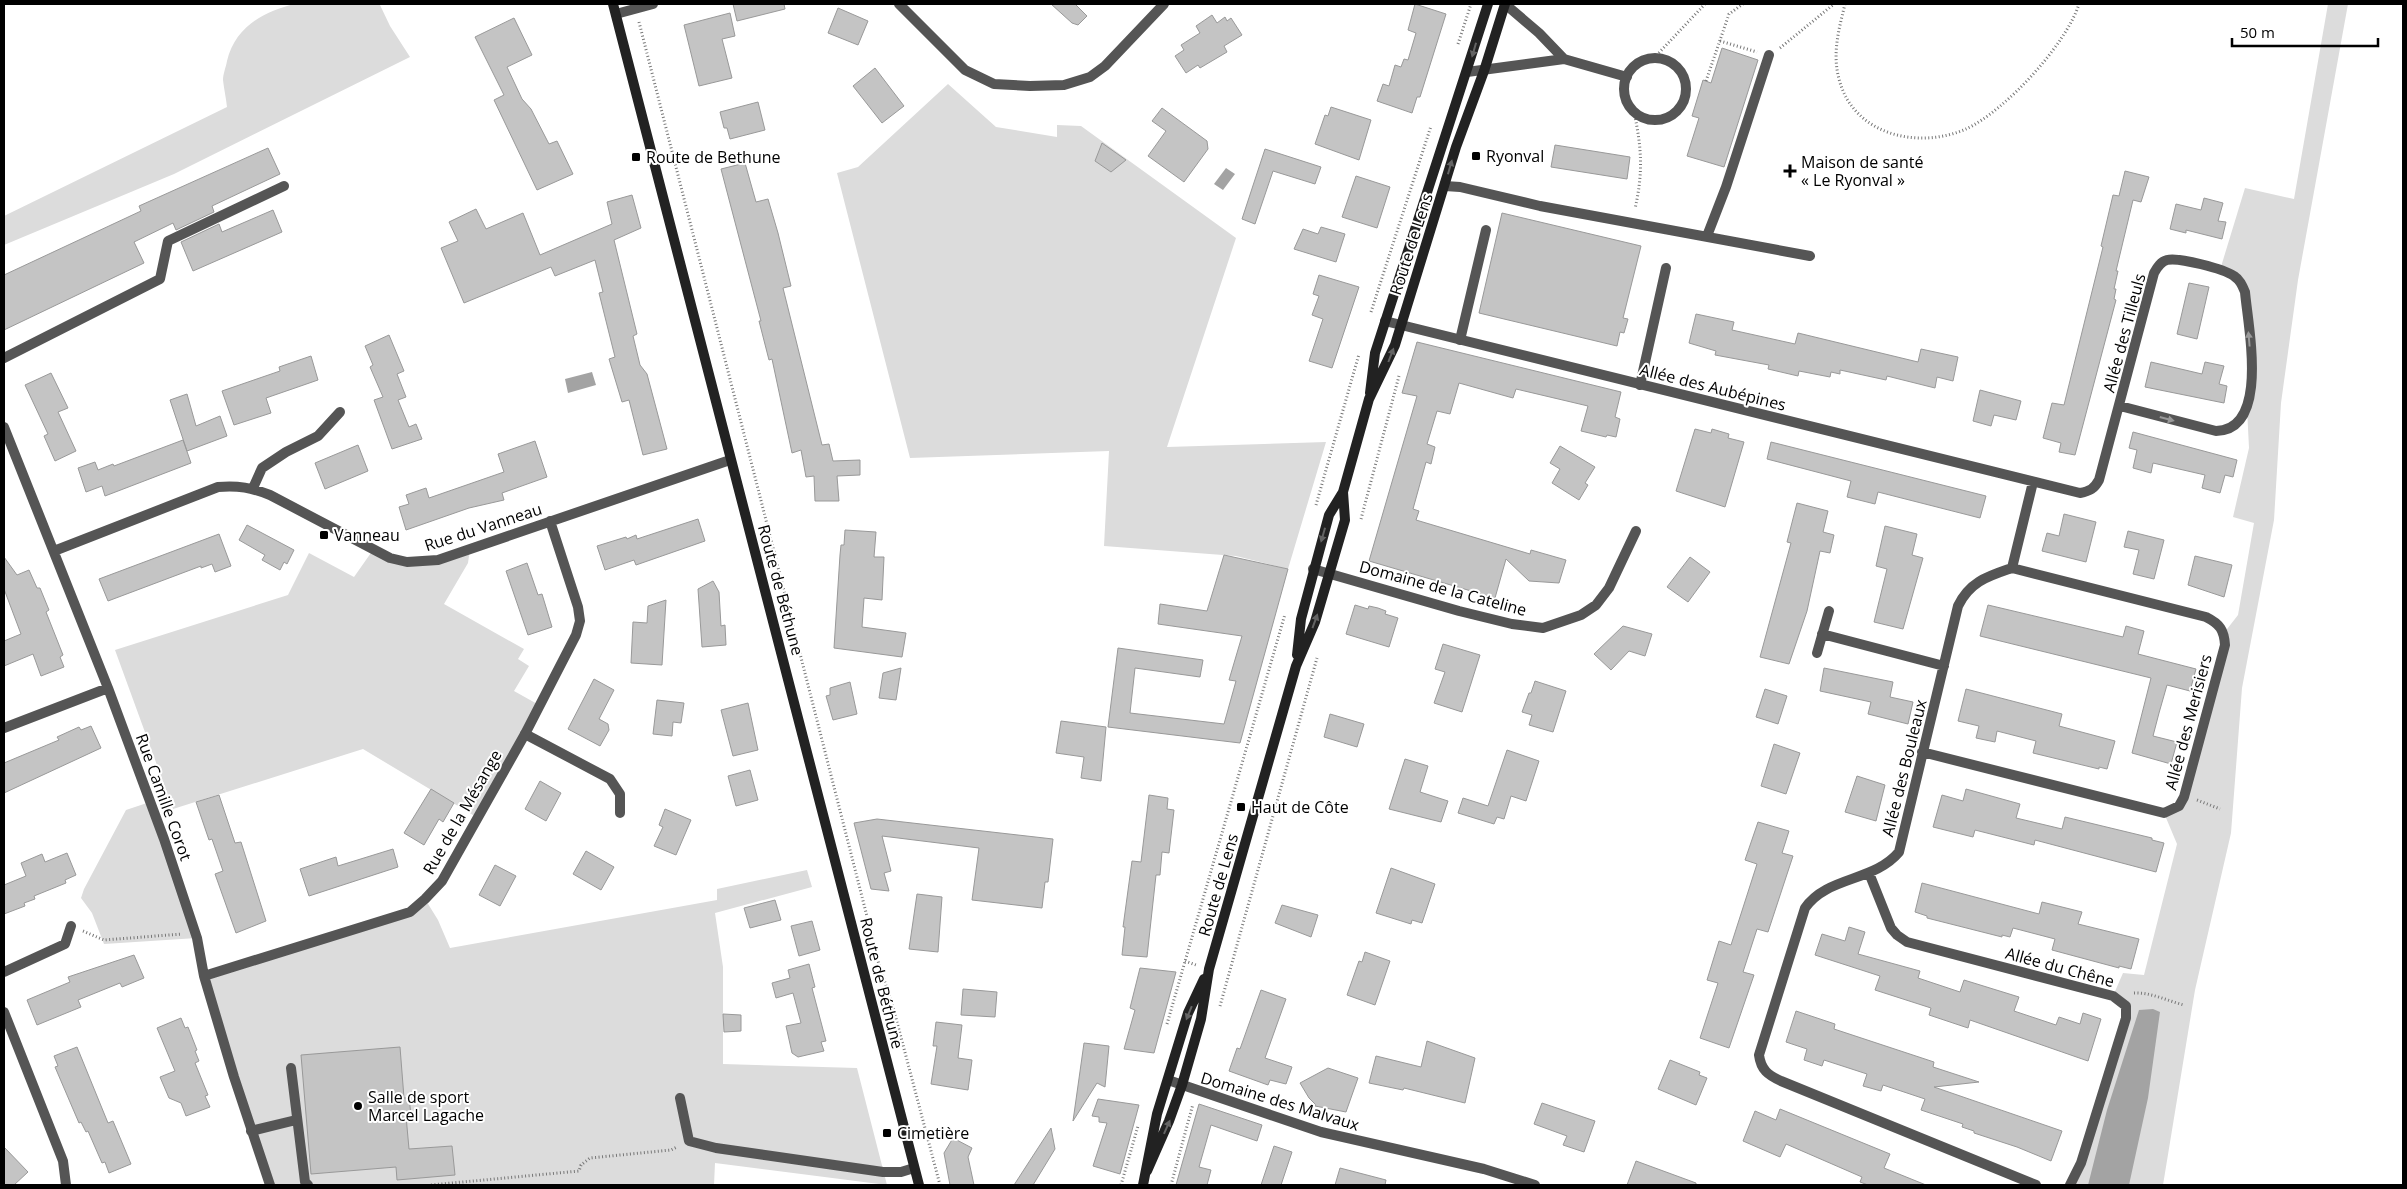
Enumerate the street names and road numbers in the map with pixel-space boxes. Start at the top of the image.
street label: Route de Lens [1384,190,1438,298]
street label: Allée des Tilleuls [2098,271,2150,395]
street label: Allée des Aubépines [1638,358,1788,416]
street label: Rue du Vanneau [421,498,545,556]
street label: Route de Béthune [753,522,809,658]
street label: Domaine de la Cateline [1357,555,1529,621]
street label: Allée des Merisiers [2159,652,2217,792]
street label: Allée des Bouleaux [1876,696,1932,839]
street label: Rue Camille Corot [131,731,197,864]
street label: Rue de la Mésange [417,746,507,878]
street label: Route de Lens [1193,831,1243,939]
street label: Route de Béthune [855,915,909,1051]
street label: Allée du Chêne [2003,942,2117,992]
street label: Domaine des Malvaux [1198,1066,1363,1136]

